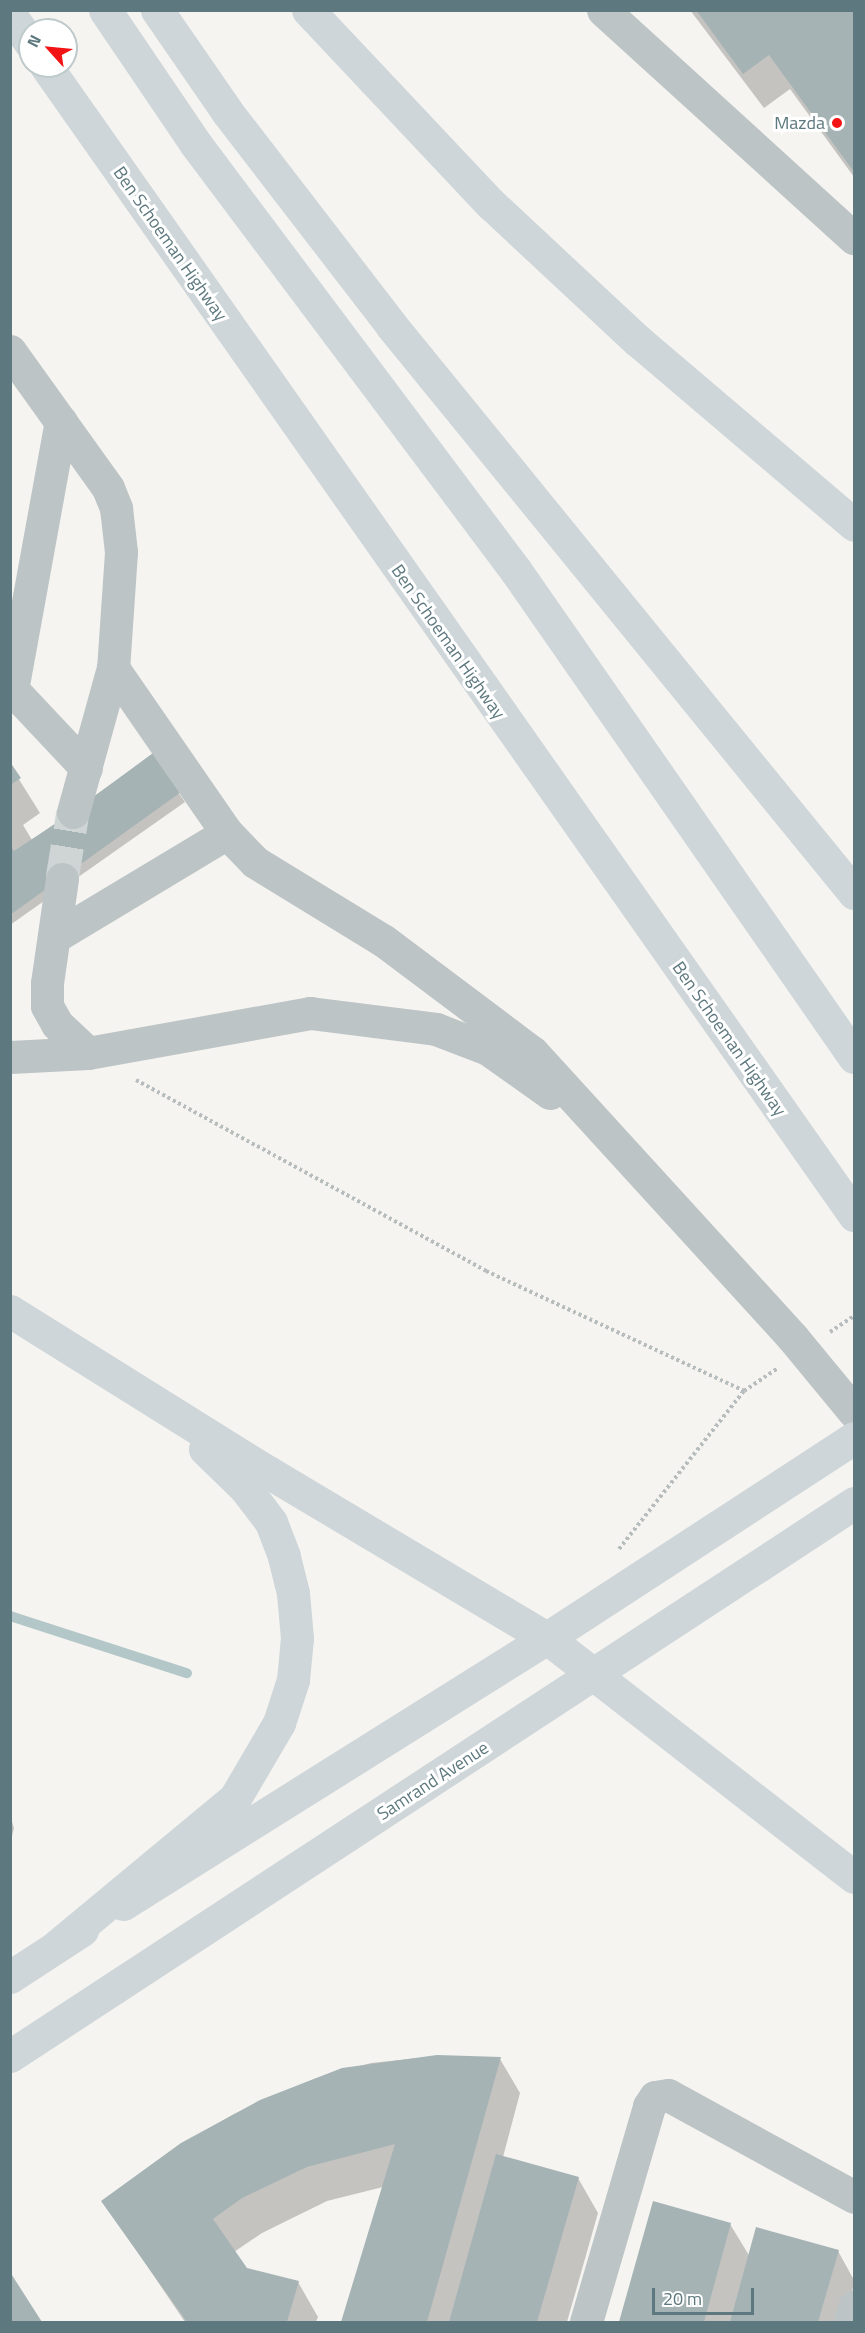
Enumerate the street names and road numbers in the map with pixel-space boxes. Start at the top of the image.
street label: Ben Schoeman Highway [109,163,231,325]
street label: Ben Schoeman Highway [387,561,509,723]
street label: Ben Schoeman Highway [668,958,790,1120]
street label: Samrand Avenue [373,1737,493,1825]

